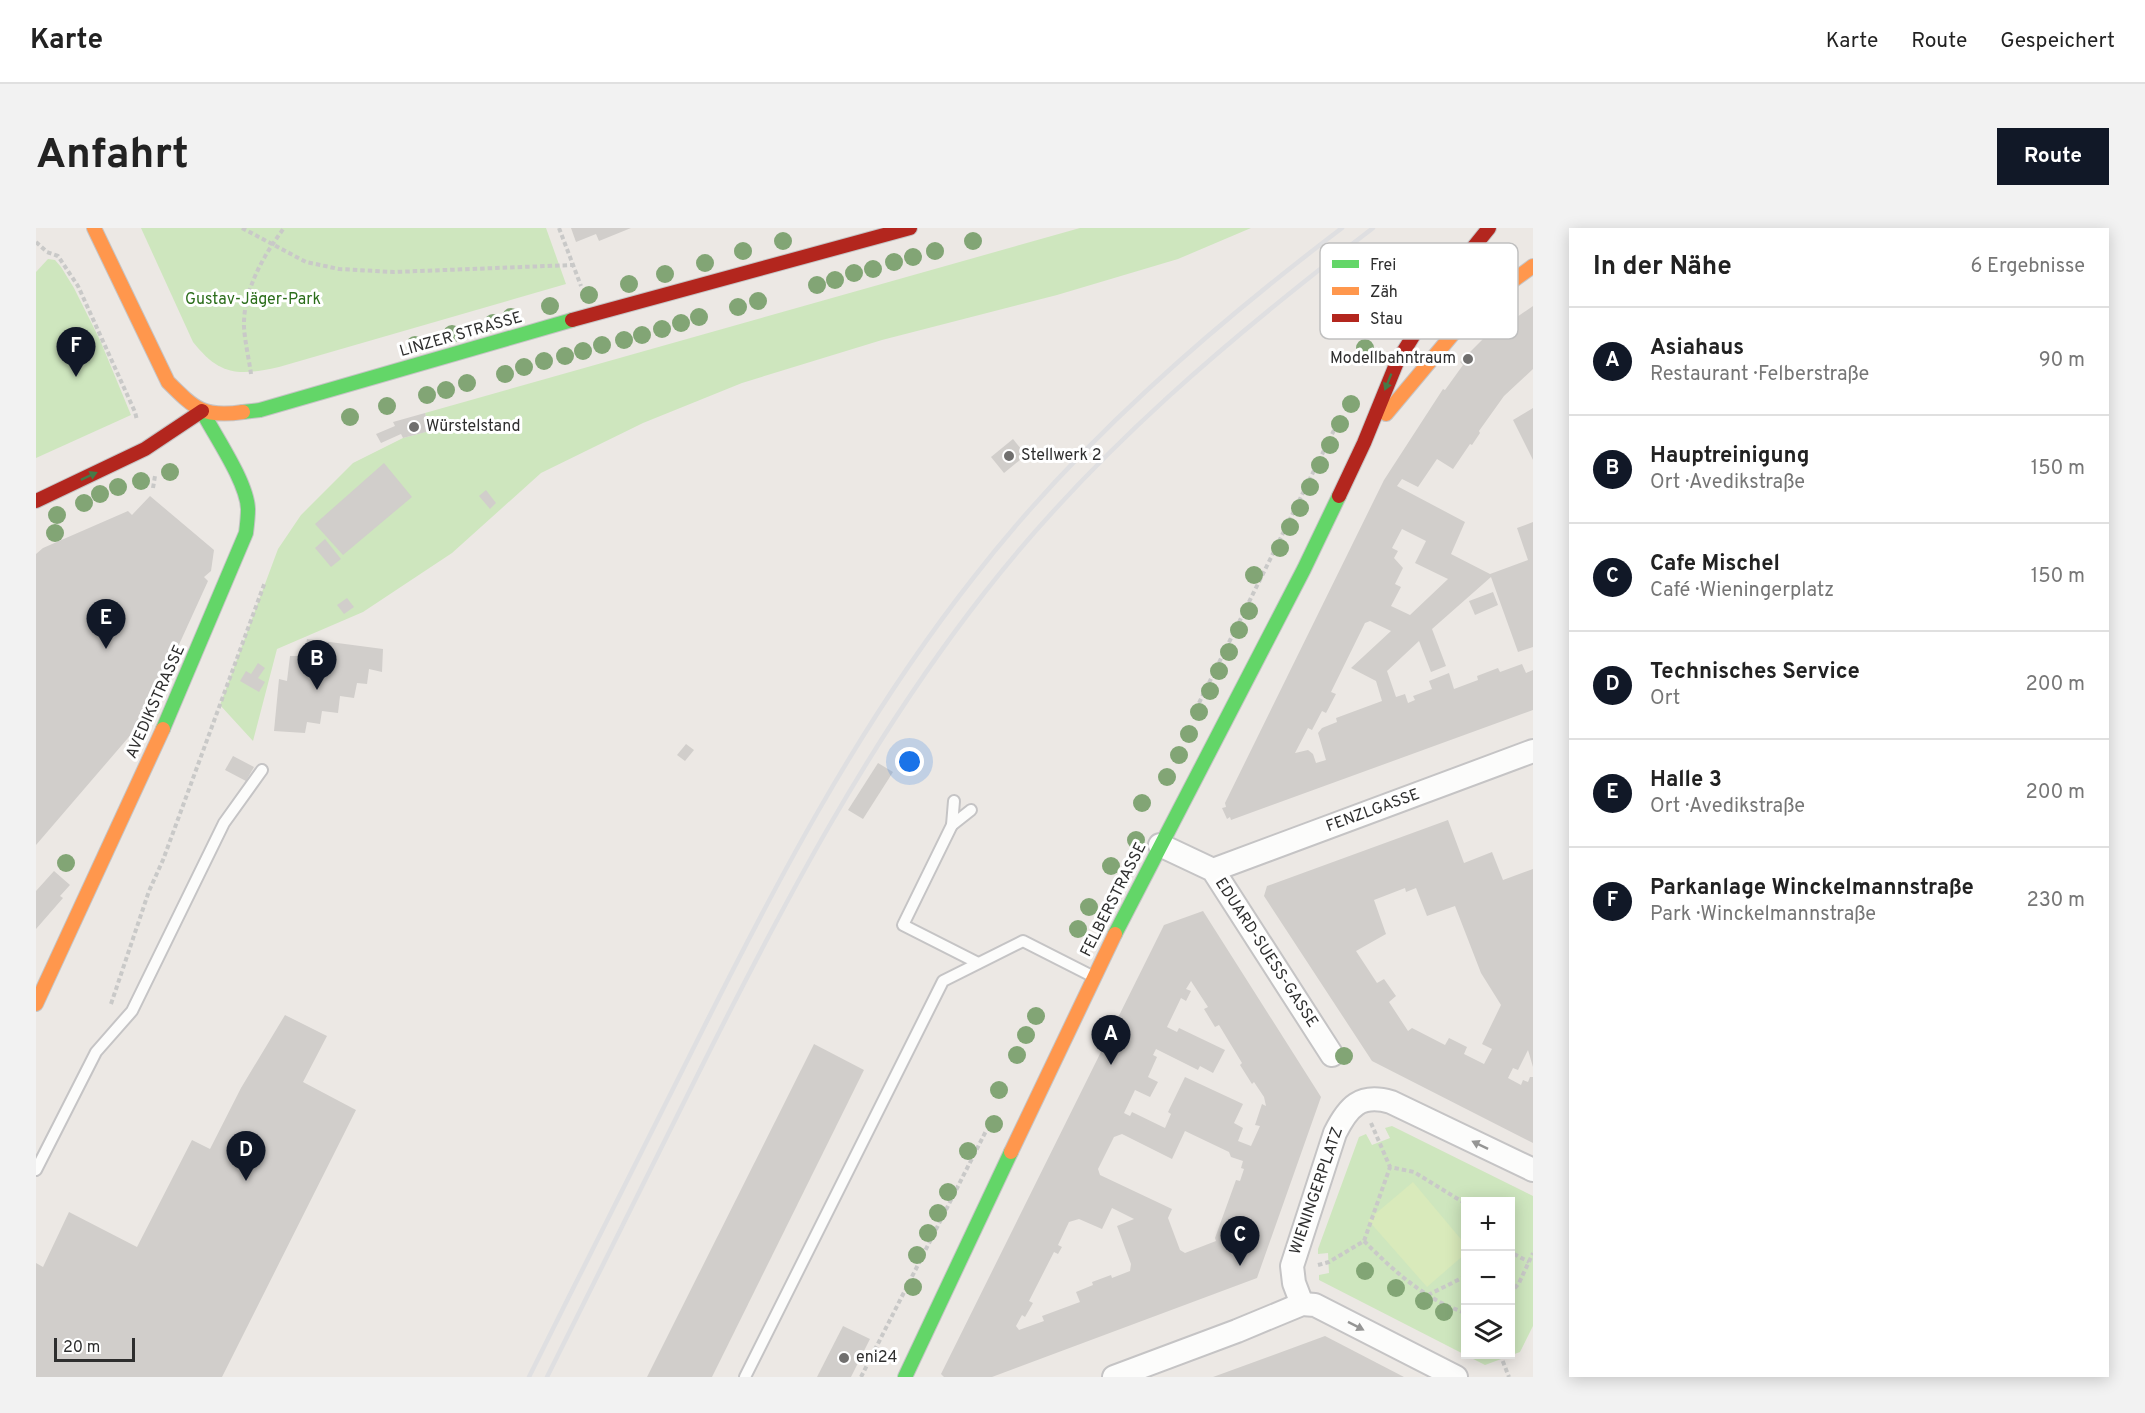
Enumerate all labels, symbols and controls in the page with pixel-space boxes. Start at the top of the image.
text: Karte [30,23,103,59]
text: Karte [1826,28,1878,55]
text: Route [1911,28,1967,55]
text: Gespeichert [2000,28,2115,55]
button: Route [1997,128,2109,185]
text: Anfahrt [36,130,189,183]
legend [1320,243,1518,339]
text: In der Nähe [1593,251,1732,284]
text: 6 Ergebnisse [1970,254,2085,280]
text: Frei [1370,256,1396,276]
text: Zäh [1370,283,1398,303]
park label: Gustav-Jäger-Park [185,290,321,310]
street label: LINZER STRASSE [397,308,525,362]
text: Stau [1370,310,1403,330]
pin: F [56,328,96,377]
text: Asiahaus [1650,335,1744,362]
text: A [1605,348,1620,374]
text: 90 m [2039,348,2085,374]
place label: Modellbahntraum [1330,349,1456,369]
marker: Modellbahntraum [1461,352,1475,366]
text: Restaurant · Felberstraße [1650,362,1869,388]
one-way arrow [1383,373,1393,391]
place label: Würstelstand [426,417,520,437]
marker: Würstelstand [407,420,421,434]
text: Hauptreinigung [1650,443,1809,470]
place label: Stellwerk 2 [1021,446,1102,466]
marker: Stellwerk 2 [1002,449,1016,463]
text: B [1606,456,1619,482]
text: 150 m [2031,456,2085,482]
text: Ort · Avedikstraße [1650,470,1805,496]
one-way arrow [80,471,97,480]
text: Cafe Mischel [1650,551,1780,578]
text: C [1606,564,1619,590]
text: 150 m [2031,564,2085,590]
text: Café · Wieningerplatz [1650,578,1834,604]
pin: E [86,600,126,649]
pin: B [298,640,336,690]
street label: AVEDIKSTRASSE [122,642,190,762]
text: Technisches Service [1650,659,1860,686]
text: D [1605,672,1620,698]
text: 200 m [2026,672,2085,698]
text: Ort [1650,686,1680,712]
your location [895,747,924,776]
text: Halle 3 [1650,767,1722,794]
text: E [1606,780,1619,806]
text: 200 m [2026,780,2085,806]
street label: FENZLGASSE [1323,785,1423,837]
text: Ort · Avedikstraße [1650,794,1805,820]
street label: FELBERSTRASSE [1077,839,1151,961]
street label: EDUARD-SUESS-GASSE [1210,874,1322,1032]
text: Parkanlage Winckelmannstraße [1650,875,1974,902]
text: F [1607,888,1618,914]
text: 230 m [2026,888,2085,914]
text: Park · Winckelmannstraße [1650,902,1876,928]
pin: A [1092,1016,1130,1065]
street label: WIENINGERPLATZ [1286,1125,1348,1257]
pin: D [226,1132,266,1181]
one-way arrow [1472,1140,1489,1149]
map controls [1461,1197,1515,1359]
button: + [1461,1197,1515,1251]
pin: C [1220,1216,1260,1266]
button: − [1461,1251,1515,1305]
button: layers [1461,1305,1515,1359]
one-way arrow [1347,1321,1364,1331]
scale bar [54,1335,135,1362]
text: 20 m [63,1338,100,1358]
place label: eni24 [856,1348,897,1368]
marker: eni24 [837,1351,851,1365]

